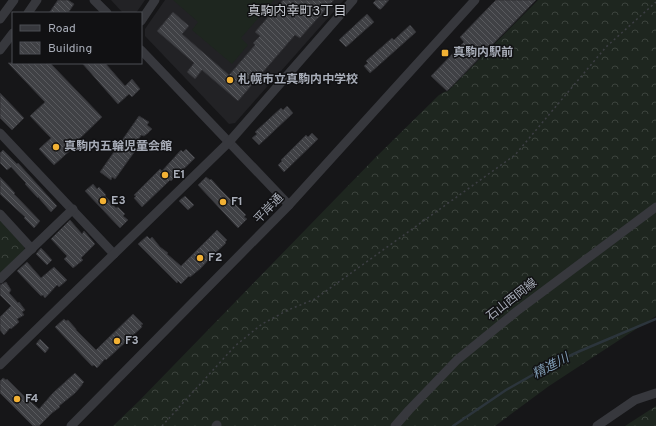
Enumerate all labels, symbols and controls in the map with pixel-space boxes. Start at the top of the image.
district label: 真駒内幸町3丁目 [248,4,346,20]
legend [12,12,142,64]
text: Road [48,21,76,37]
text: Building [48,41,92,57]
place label: 真駒内駅前 [453,45,513,61]
marker: 真駒内駅前 [440,48,450,58]
place label: 札幌市立真駒内中学校 [238,72,358,88]
marker: 札幌市立真駒内中学校 [225,75,235,85]
place label: 真駒内五輪児童会館 [64,139,172,155]
marker: 真駒内五輪児童会館 [51,142,61,152]
place label: E1 [173,167,185,183]
marker: E1 [160,170,170,180]
street label: 平岸通 [251,190,287,228]
place label: E3 [111,193,126,209]
place label: F1 [231,194,243,210]
marker: E3 [98,196,108,206]
marker: F1 [218,197,228,207]
place label: F2 [208,250,222,266]
marker: F2 [195,253,205,263]
street label: 石山西岡線 [483,275,541,325]
place label: F3 [125,333,139,349]
marker: F3 [112,336,122,346]
water label: 精進川 [530,350,574,383]
place label: F4 [25,391,39,407]
marker: F4 [12,394,22,404]

